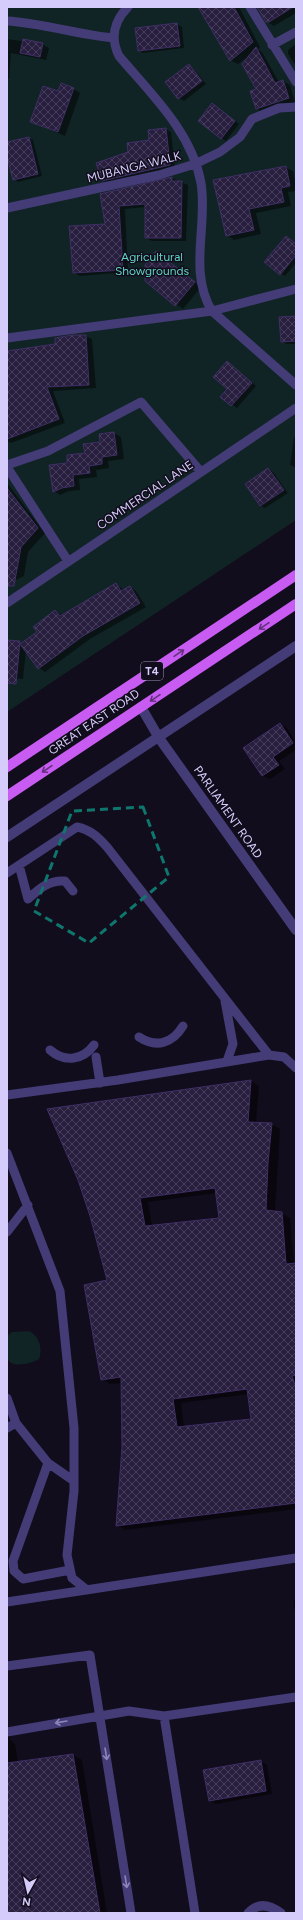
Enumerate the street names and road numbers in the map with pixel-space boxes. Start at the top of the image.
street label: MUBANGA WALK [86,148,183,185]
street label: COMMERCIAL LANE [94,458,196,532]
road number: T4 [141,662,163,680]
street label: GREAT EAST ROAD [46,686,142,758]
street label: PARLIAMENT ROAD [191,763,265,861]

